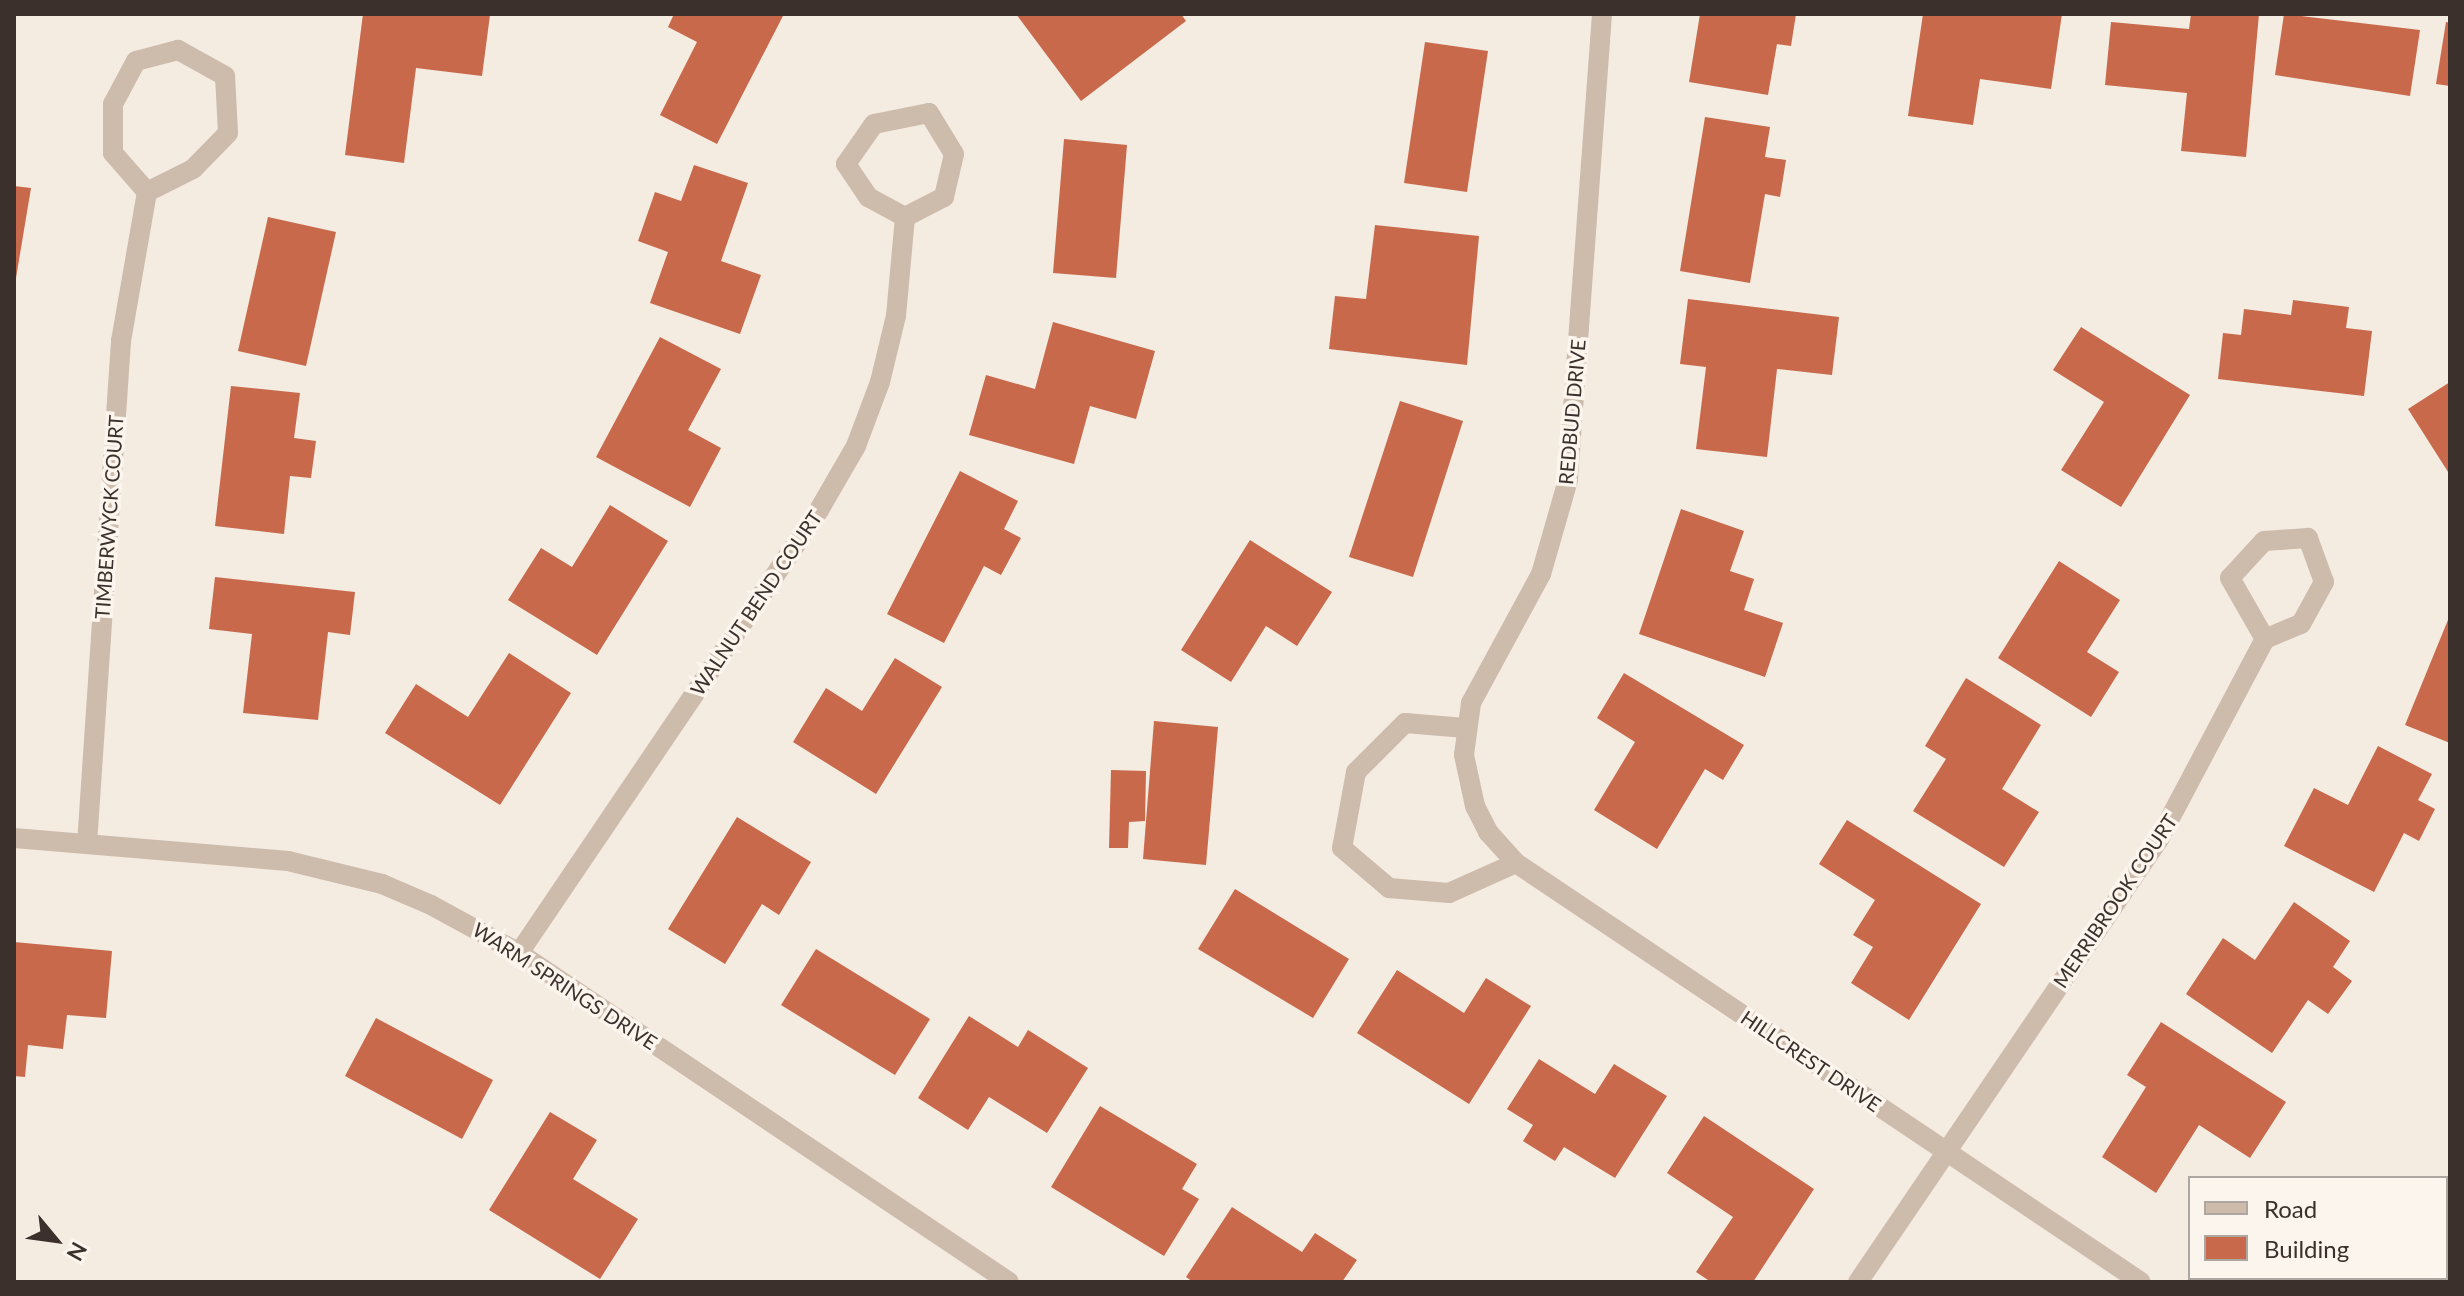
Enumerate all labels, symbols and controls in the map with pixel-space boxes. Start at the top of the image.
street label: REDBUD DRIVE [1554,338,1590,486]
street label: TIMBERWYCK COURT [90,414,128,620]
street label: WALNUT BEND COURT [685,506,827,700]
street label: MERRIBROOK COURT [2048,810,2182,992]
street label: WARM SPRINGS DRIVE [468,917,662,1055]
street label: HILLCREST DRIVE [1736,1005,1886,1117]
legend [2188,1176,2448,1280]
text: Road [2264,1194,2317,1223]
north arrow [16,1200,96,1280]
text: Building [2264,1234,2349,1263]
text: N [62,1238,93,1266]

